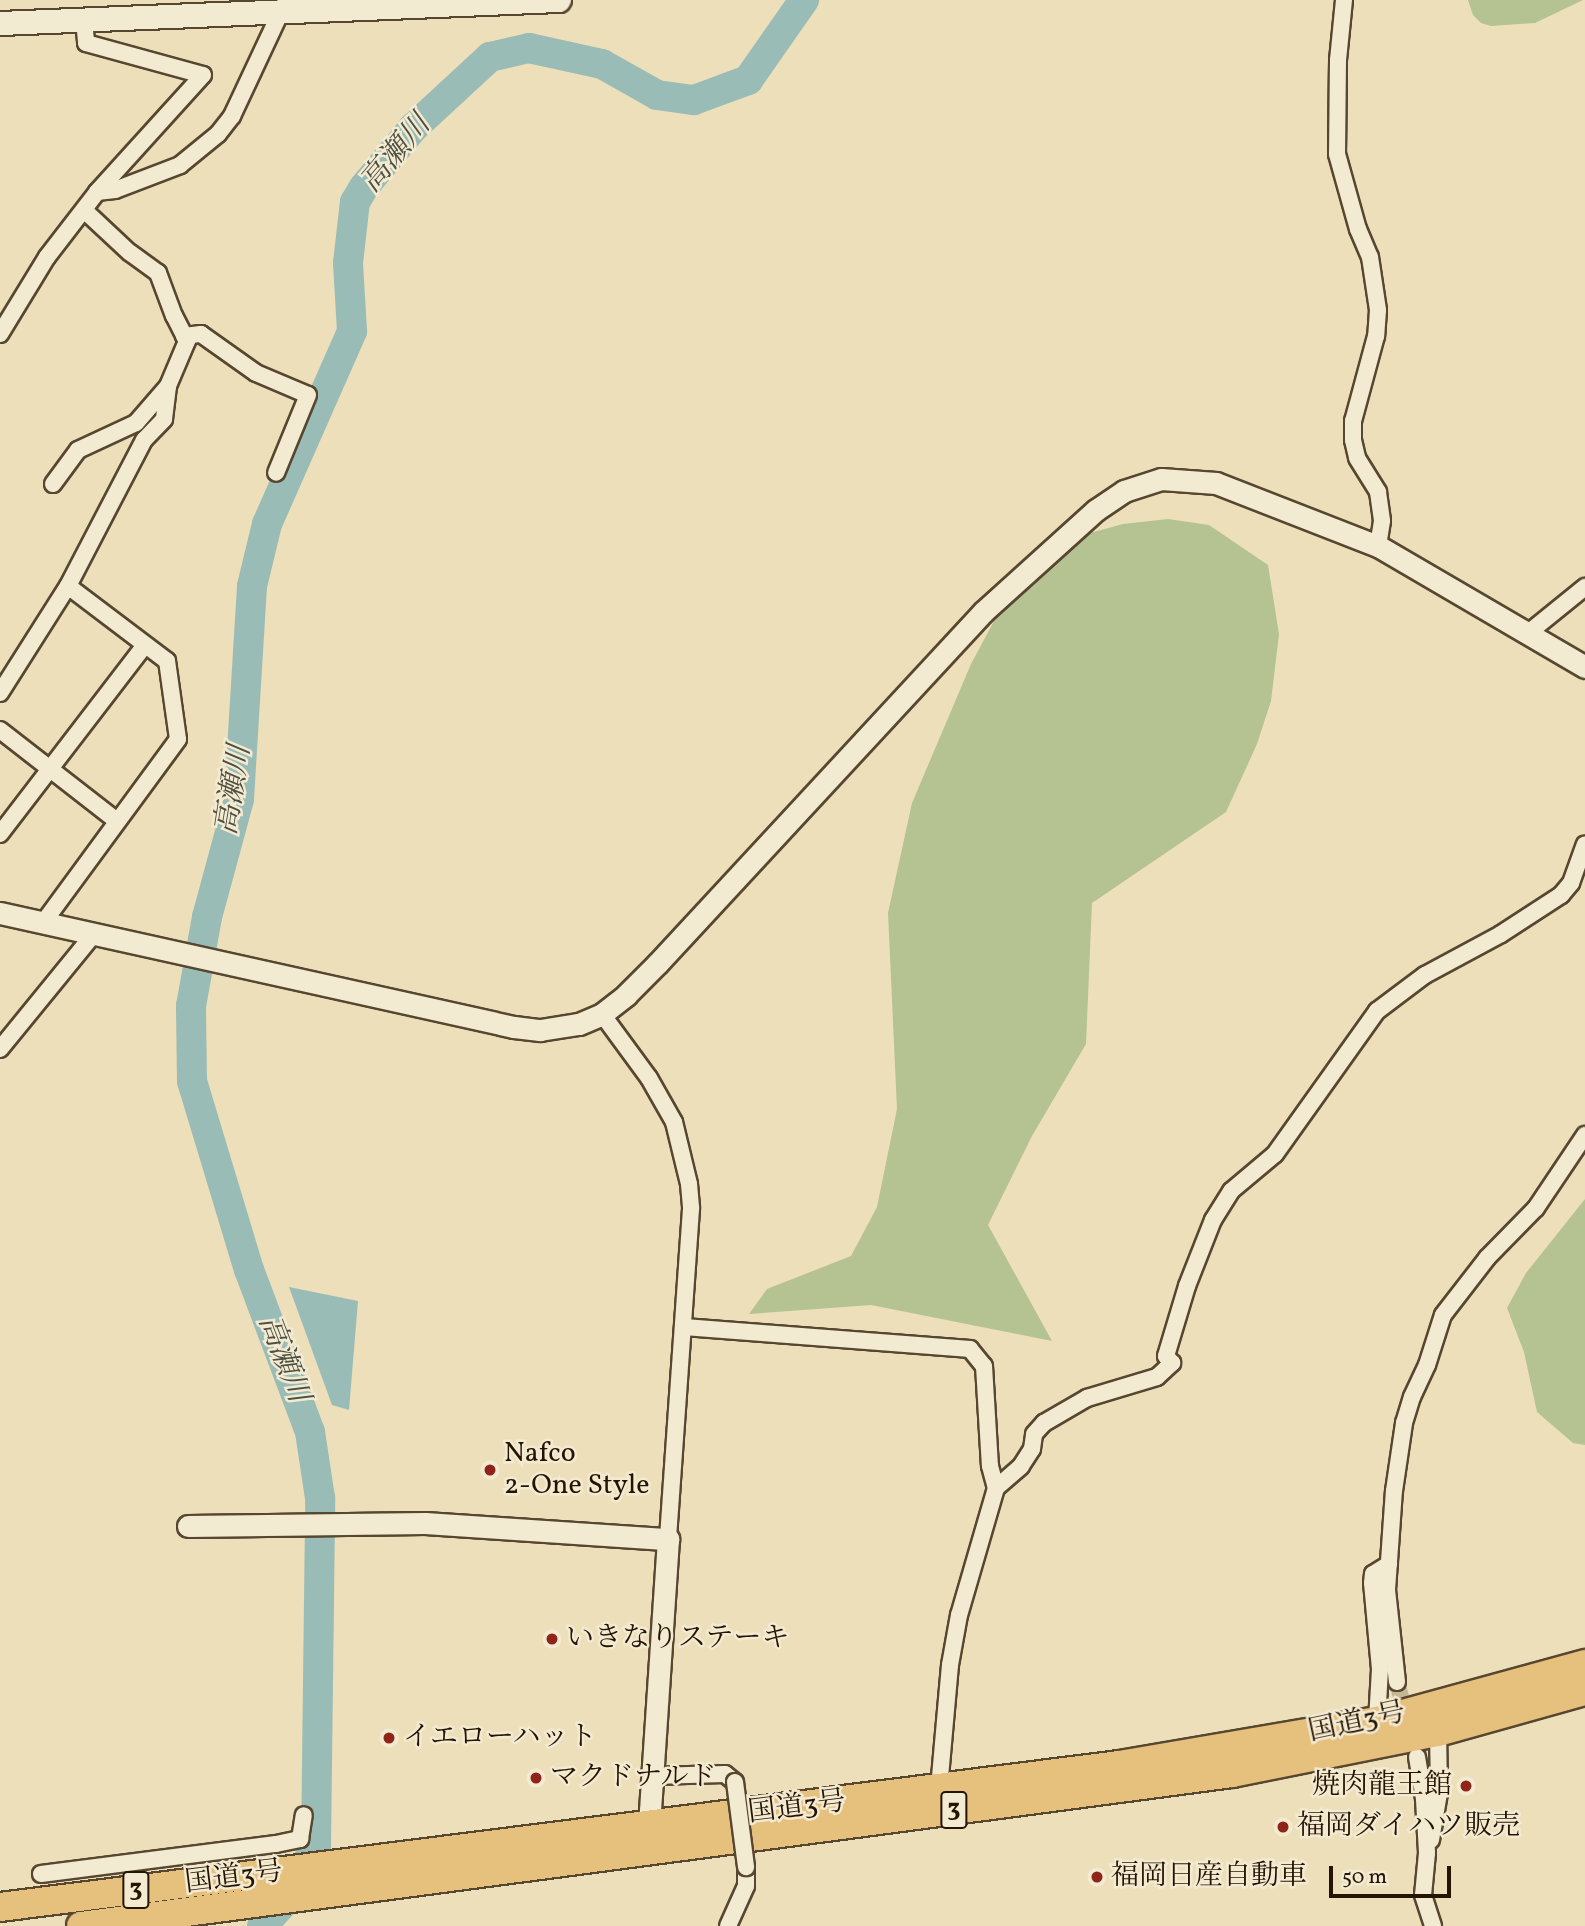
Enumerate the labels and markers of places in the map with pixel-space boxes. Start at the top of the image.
place label: Nafco 2-One Style [504,1437,649,1503]
marker: Nafco 2-One Style [482,1462,498,1478]
place label: いきなりステーキ [566,1622,790,1656]
marker: いきなりステーキ [544,1631,560,1647]
place label: イエローハット [403,1721,599,1755]
marker: イエローハット [381,1730,397,1746]
place label: マクドナルド [550,1761,718,1795]
place label: 焼肉龍王館 [1312,1769,1452,1803]
marker: マクドナルド [528,1770,544,1786]
marker: 焼肉龍王館 [1458,1778,1474,1794]
place label: 福岡ダイハツ販売 [1297,1810,1521,1844]
marker: 福岡ダイハツ販売 [1275,1819,1291,1835]
place label: 福岡日産自動車 [1111,1860,1307,1894]
marker: 福岡日産自動車 [1089,1869,1105,1885]

